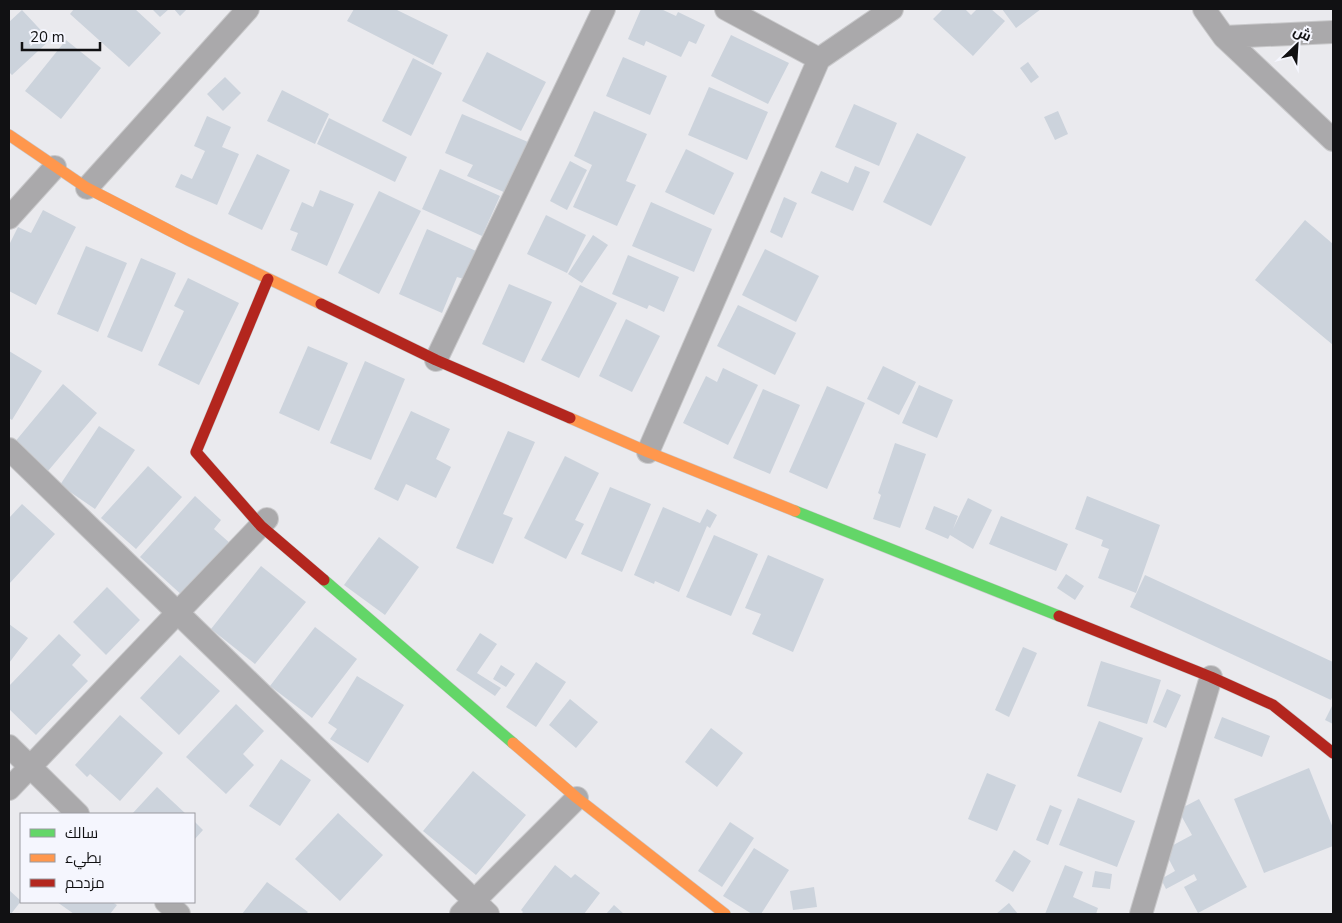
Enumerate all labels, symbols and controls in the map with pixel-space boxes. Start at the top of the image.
scale bar [22,20,100,52]
north arrow [1272,20,1322,70]
text: ش [1290,21,1314,46]
text: 20 m [30,27,65,47]
legend [20,813,195,903]
text: سالك [65,823,98,843]
text: بطيء [65,848,102,870]
text: مزدحم [65,873,105,893]

